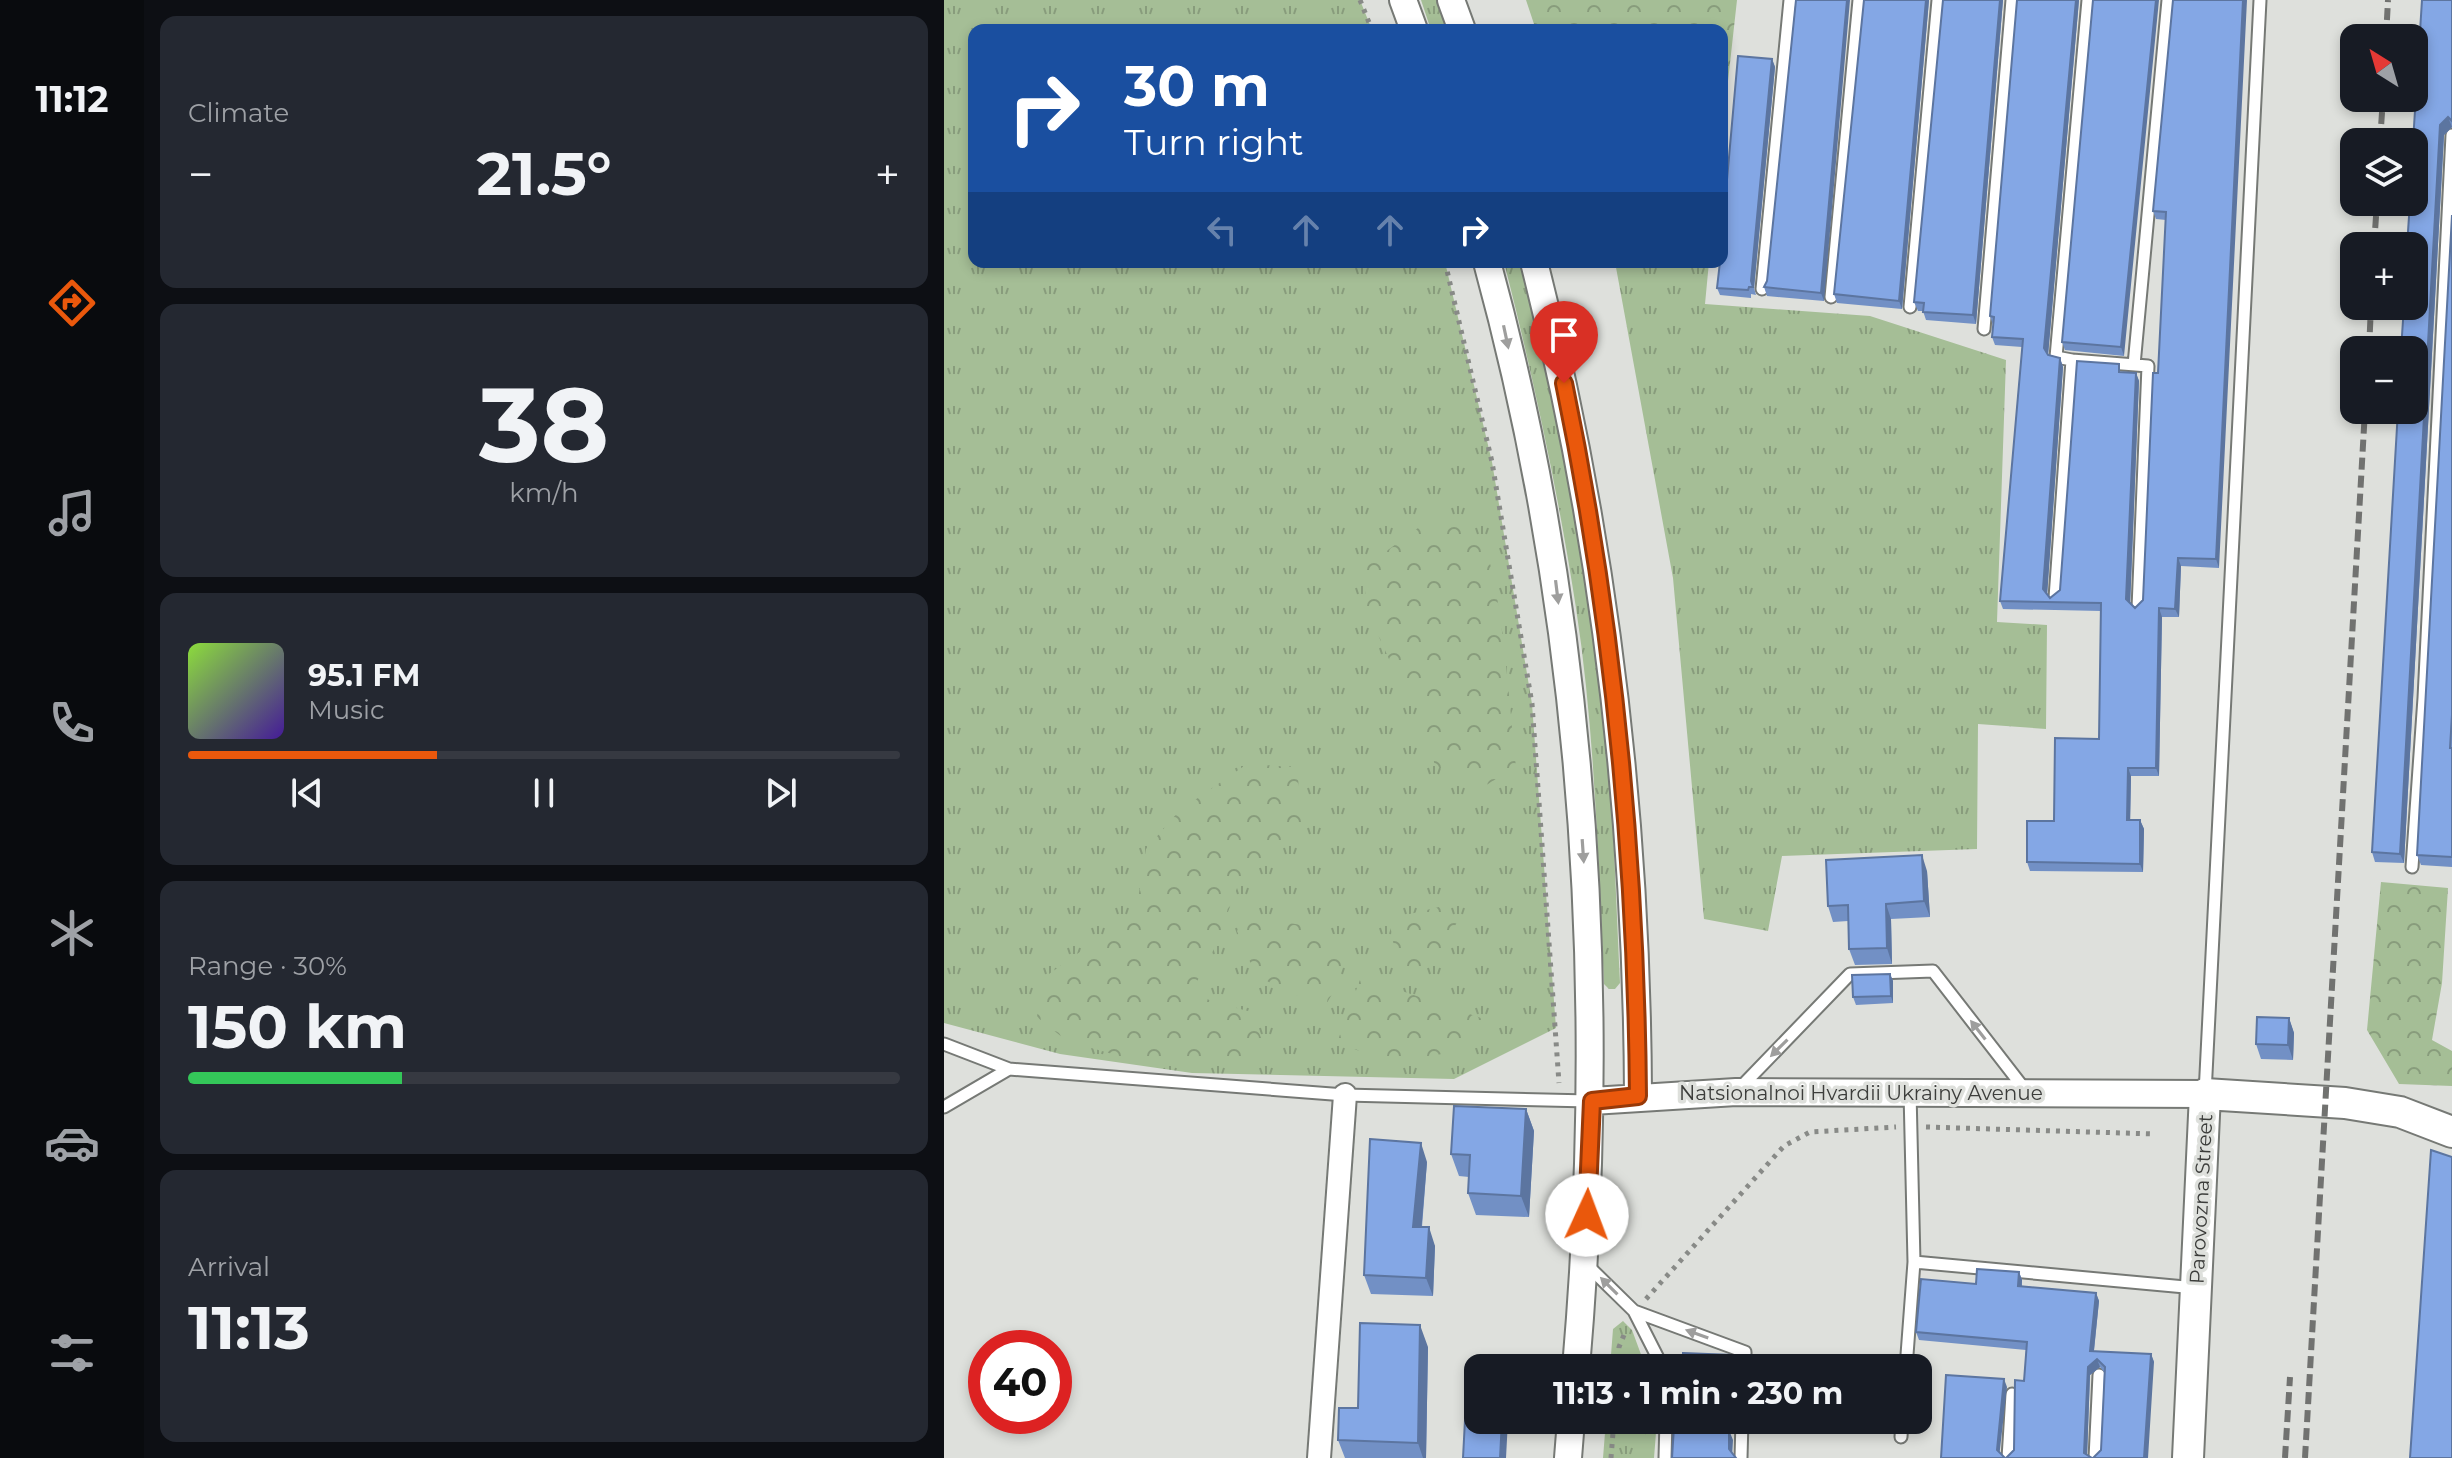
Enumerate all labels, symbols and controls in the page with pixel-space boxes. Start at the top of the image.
north arrow [2340,24,2428,112]
map controls [2340,24,2428,424]
text: 30 m [1124,52,1270,120]
icon: right [992,56,1096,160]
text: 11:12 [35,77,109,121]
text: Climate [188,97,289,129]
text: Turn right [1124,120,1304,164]
button: layers [2340,128,2428,216]
text: 21.5° [476,137,612,210]
text: − [188,147,213,201]
text: + [875,147,900,201]
icon: left [1200,208,1244,252]
icon: ahead [1284,208,1328,252]
icon: ahead [1368,208,1412,252]
icon: right [1452,208,1496,252]
button: + [2340,232,2428,320]
icon: directions [44,275,100,331]
pin [1530,301,1598,383]
icon: arrive [1542,313,1586,357]
one-way arrow [1500,325,1513,350]
button: − [2340,336,2428,424]
text: 38 [479,361,609,488]
text: km/h [509,477,579,509]
icon: music [44,485,100,541]
one-way arrow [1551,580,1564,605]
text: 95.1 FM [308,657,420,694]
text: Music [308,694,385,726]
icon: phone [44,695,100,751]
icon: previous [285,771,329,815]
icon: pause [522,771,566,815]
icon: next [759,771,803,815]
one-way arrow [1577,839,1590,864]
icon: climate [44,905,100,961]
text: Range · 30% [188,950,347,982]
text: 150 km [188,990,407,1063]
one-way arrow [1971,1020,1987,1040]
one-way arrow [1770,1038,1789,1057]
street label: Natsionalnoi Hvardii Ukrainy Avenue [1679,1081,2043,1105]
street label: Parovozna Street [2185,1113,2217,1285]
icon: car [44,1115,100,1171]
position arrow [1545,1173,1629,1257]
text: Arrival [188,1251,270,1283]
one-way arrow [1600,1277,1619,1296]
text: 11:13 [188,1291,310,1364]
icon: filters [44,1325,100,1381]
one-way arrow [1685,1327,1709,1340]
speed limit sign: 40 [968,1330,1072,1434]
text: 11:13 · 1 min · 230 m [1553,1375,1843,1412]

